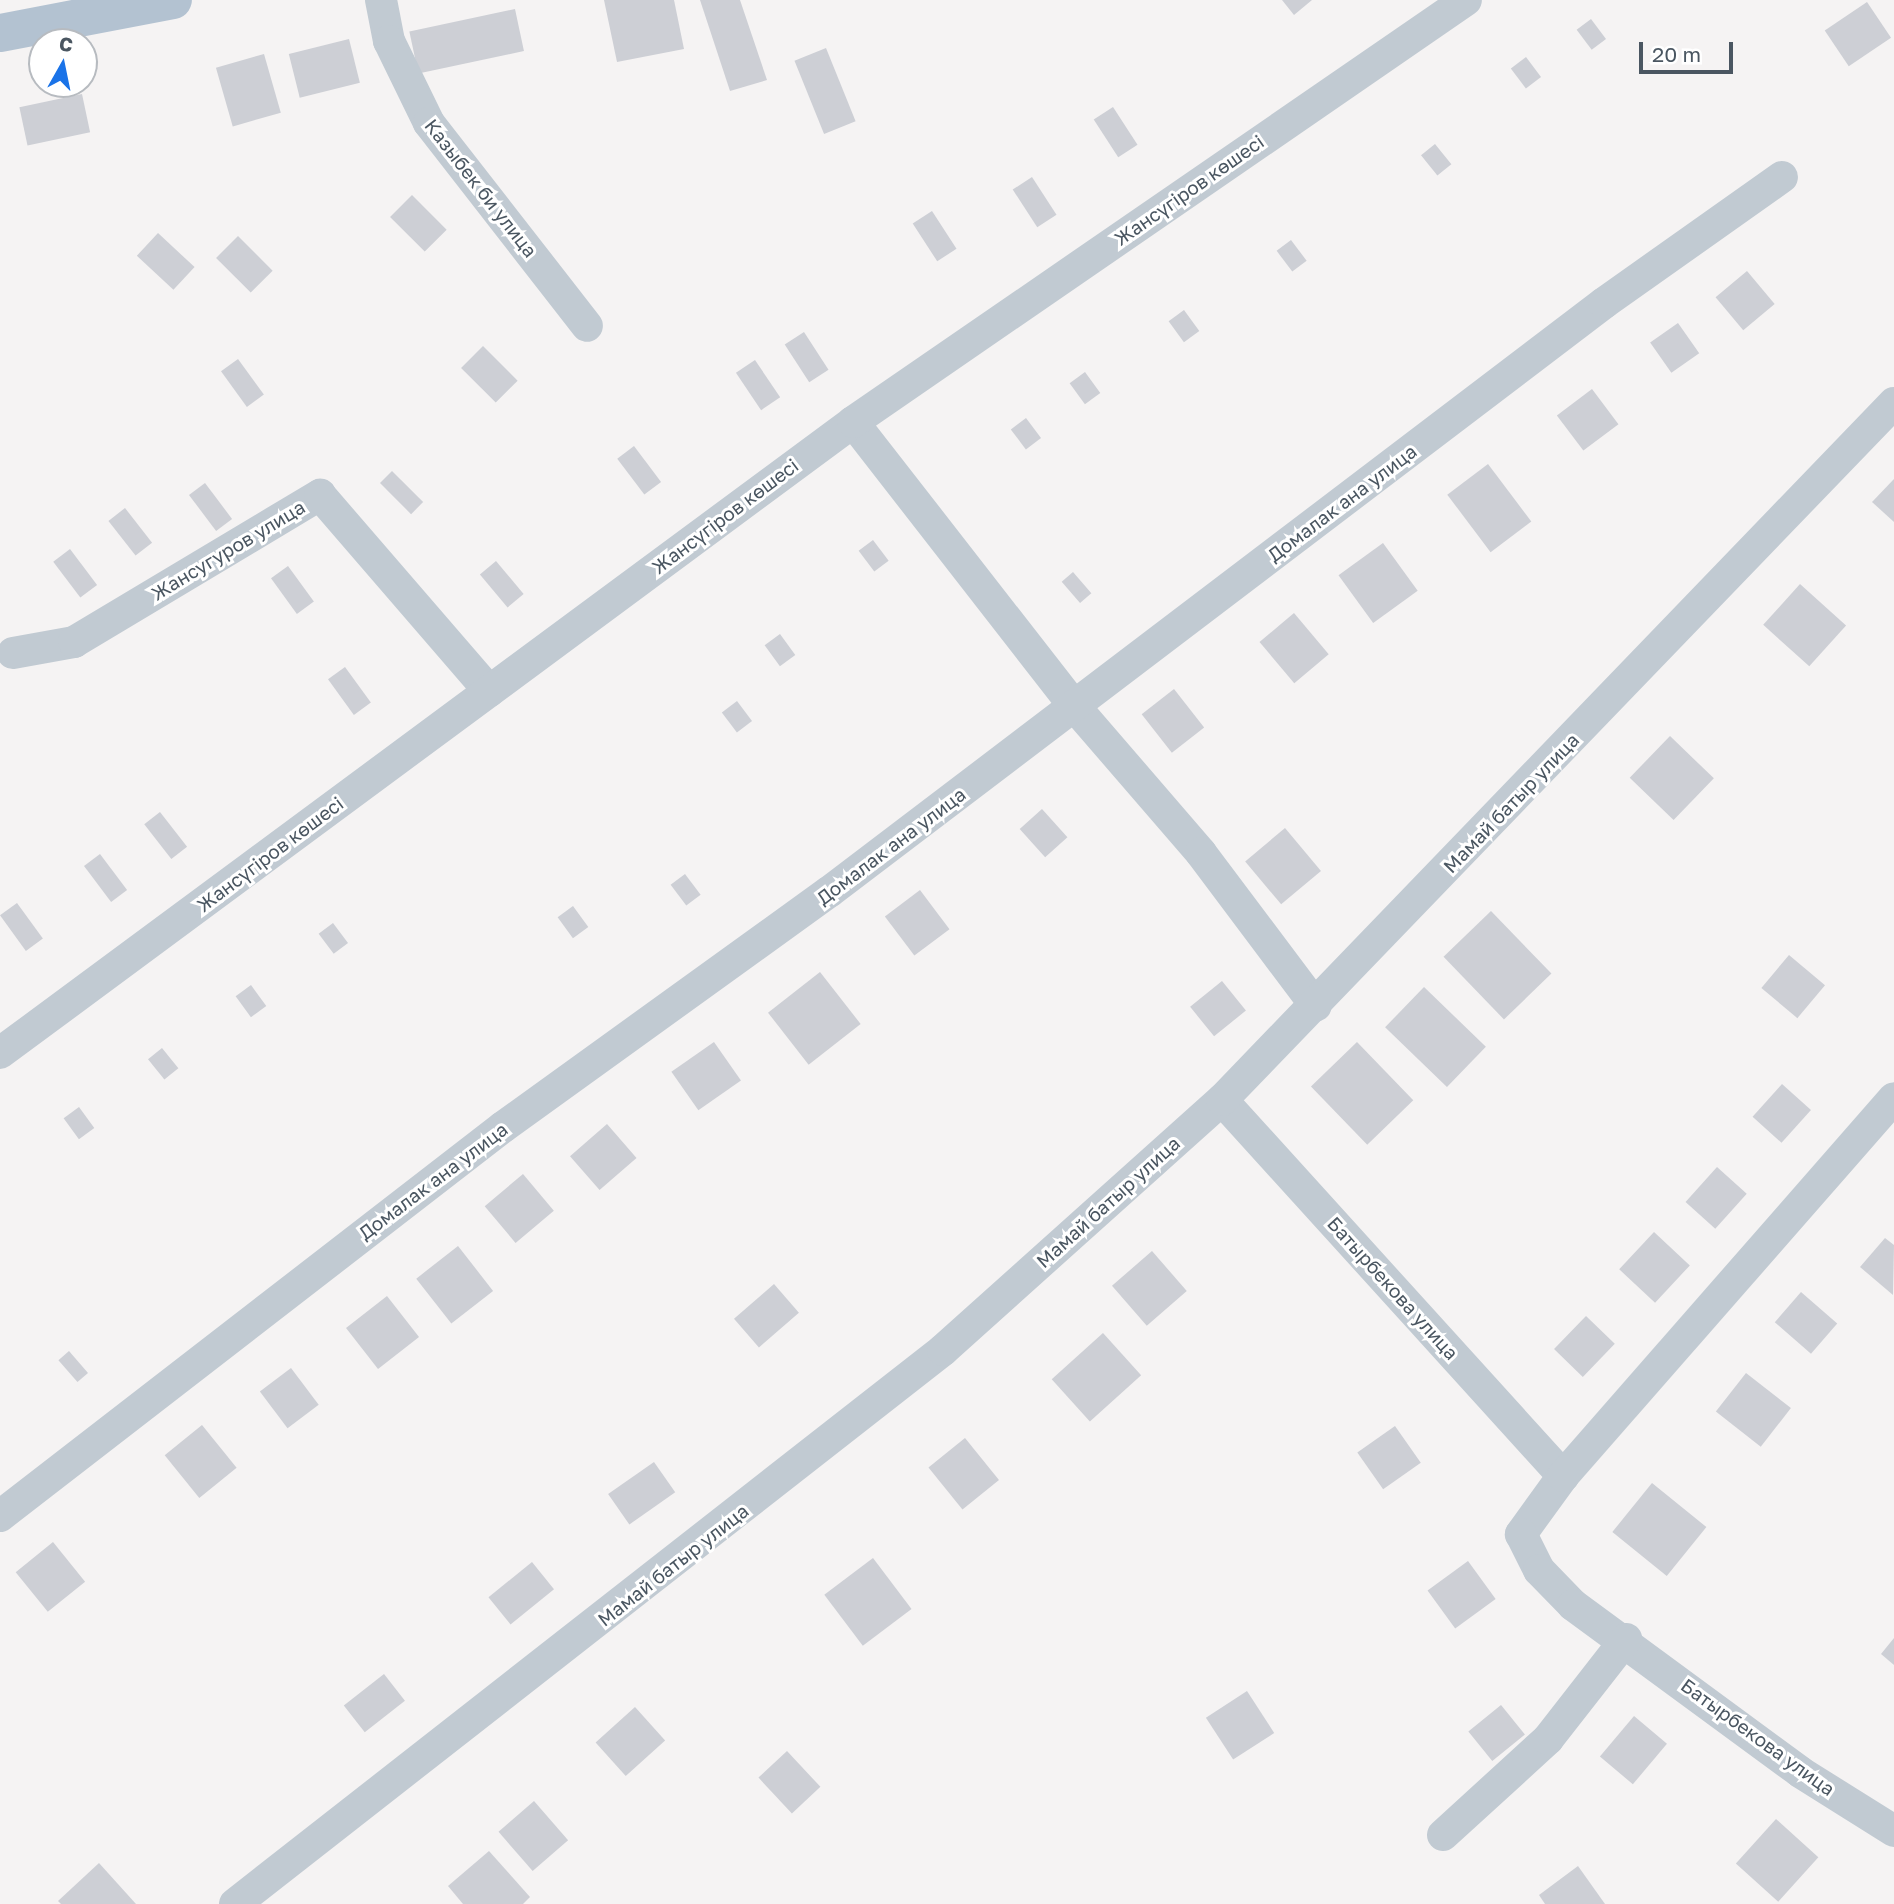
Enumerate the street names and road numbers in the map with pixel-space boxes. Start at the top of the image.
street label: Казыбек би улица [420,114,542,262]
street label: Жансүгіров көшесі [1110,130,1268,250]
street label: Домалак ана улица [1263,440,1421,566]
street label: Жансүгіров көшесі [647,454,803,578]
street label: Жансугуров улица [147,495,309,605]
street label: Мамай батыр улица [1439,729,1583,877]
street label: Домалак ана улица [812,783,970,909]
street label: Жансүгіров көшесі [192,792,348,916]
street label: Домалак ана улица [354,1118,512,1244]
street label: Мамай батыр улица [1032,1132,1184,1272]
street label: Батырбекова улица [1323,1212,1463,1364]
street label: Мамай батыр улица [593,1499,753,1631]
street label: Батырбекова улица [1677,1674,1839,1800]

